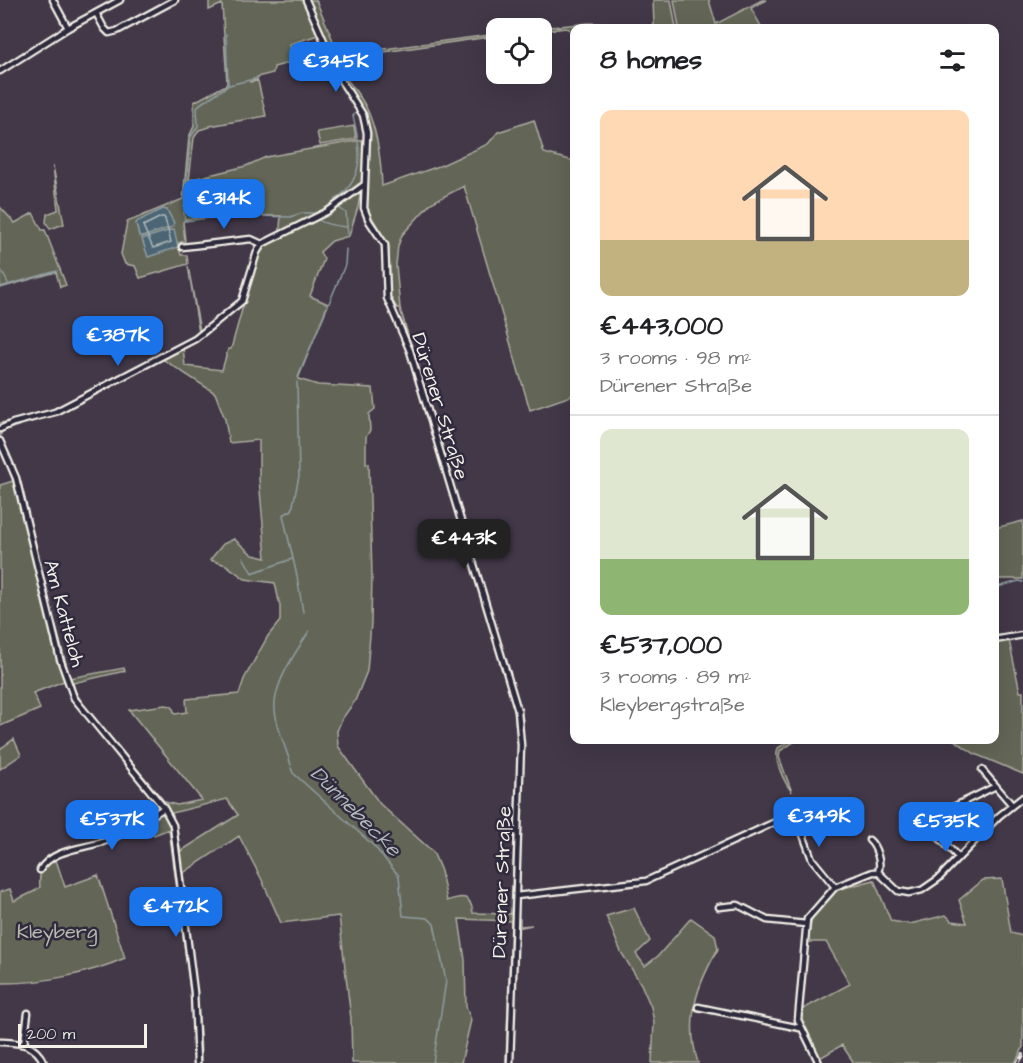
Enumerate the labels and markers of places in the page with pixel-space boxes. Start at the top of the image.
pin: €345K [294,42,378,93]
pin: €314K [182,179,266,230]
pin: €387K [76,316,160,367]
pin: €443K [422,519,506,570]
pin: €349K [777,797,861,848]
pin: €537K [70,800,154,851]
pin: €535K [904,802,988,853]
pin: €472K [134,887,218,938]

